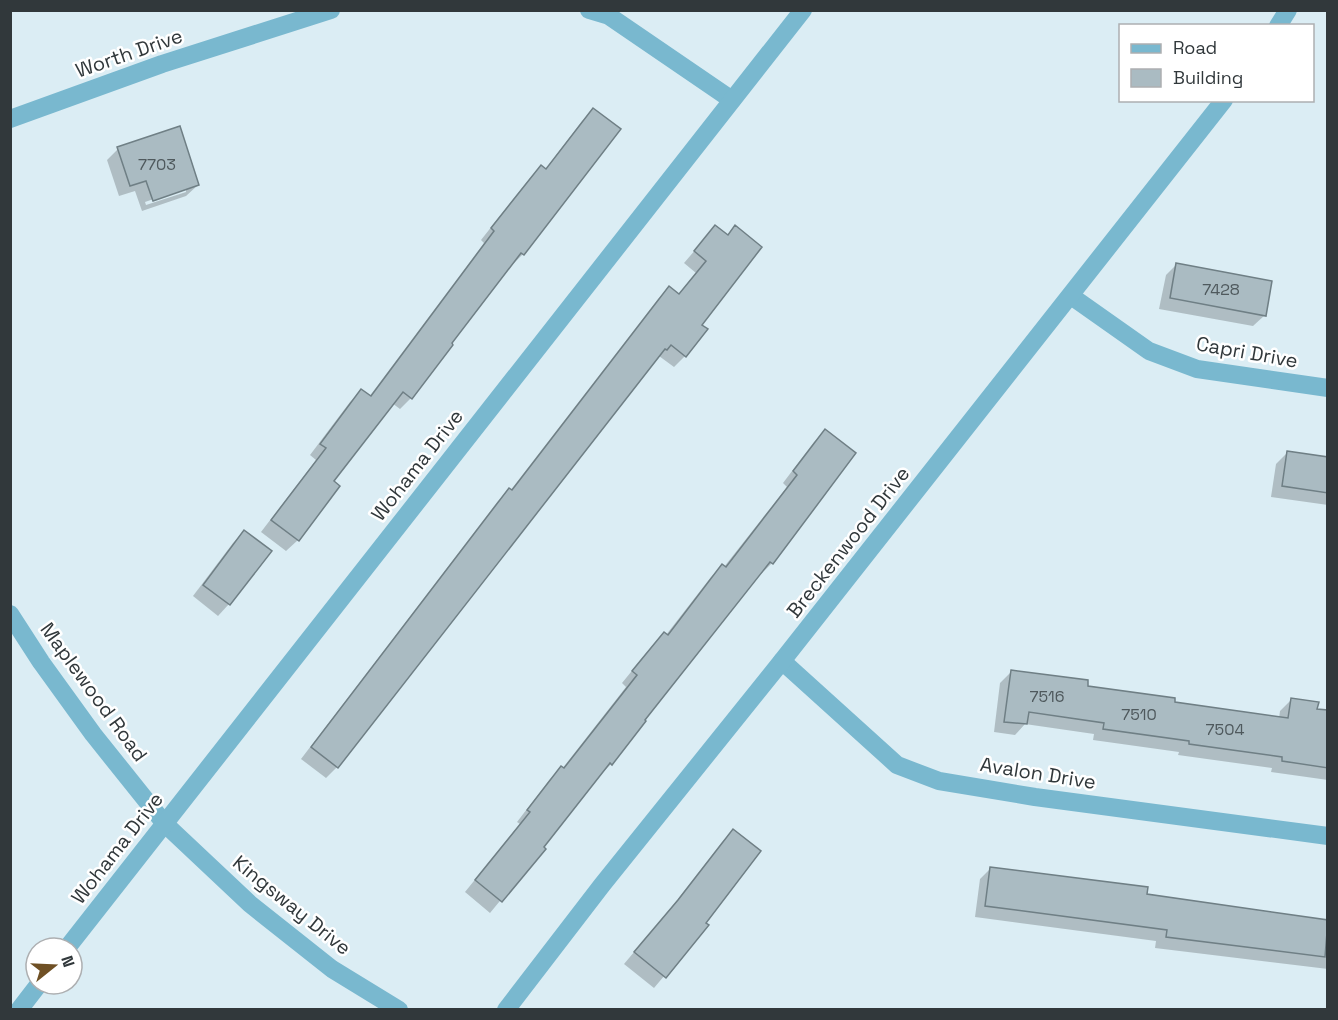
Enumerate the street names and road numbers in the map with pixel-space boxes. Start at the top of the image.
street label: Worth Drive [72,23,186,83]
street label: Capri Drive [1194,330,1300,374]
street label: Wohama Drive [365,404,469,526]
street label: Breckenwood Drive [781,461,915,623]
street label: Maplewood Road [35,617,153,767]
street label: Avalon Drive [978,751,1098,795]
street label: Wohama Drive [65,787,169,909]
street label: Kingsway Drive [227,849,357,961]

